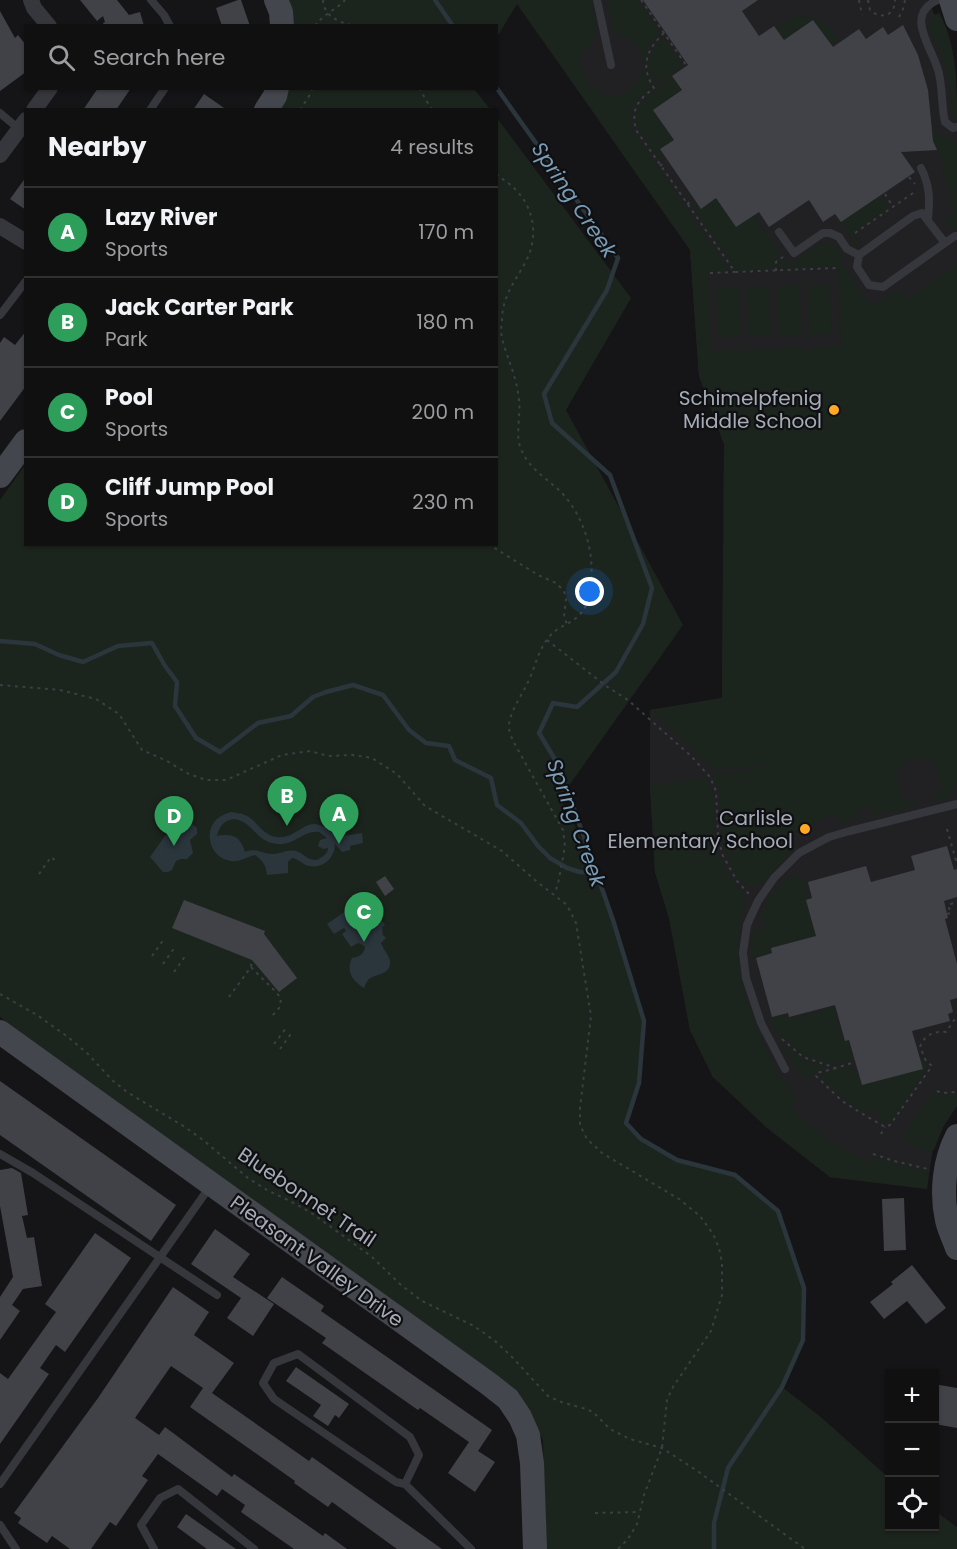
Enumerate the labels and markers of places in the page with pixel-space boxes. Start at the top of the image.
place label: Schimelpfenig Middle School [679,384,822,435]
marker: Schimelpfenig Middle School [827,403,841,417]
pin: B [268,776,306,826]
pin: A [320,794,358,844]
pin: D [154,796,194,846]
place label: Carlisle Elementary School [608,804,793,855]
marker: Carlisle Elementary School [798,822,812,836]
pin: C [344,892,384,942]

